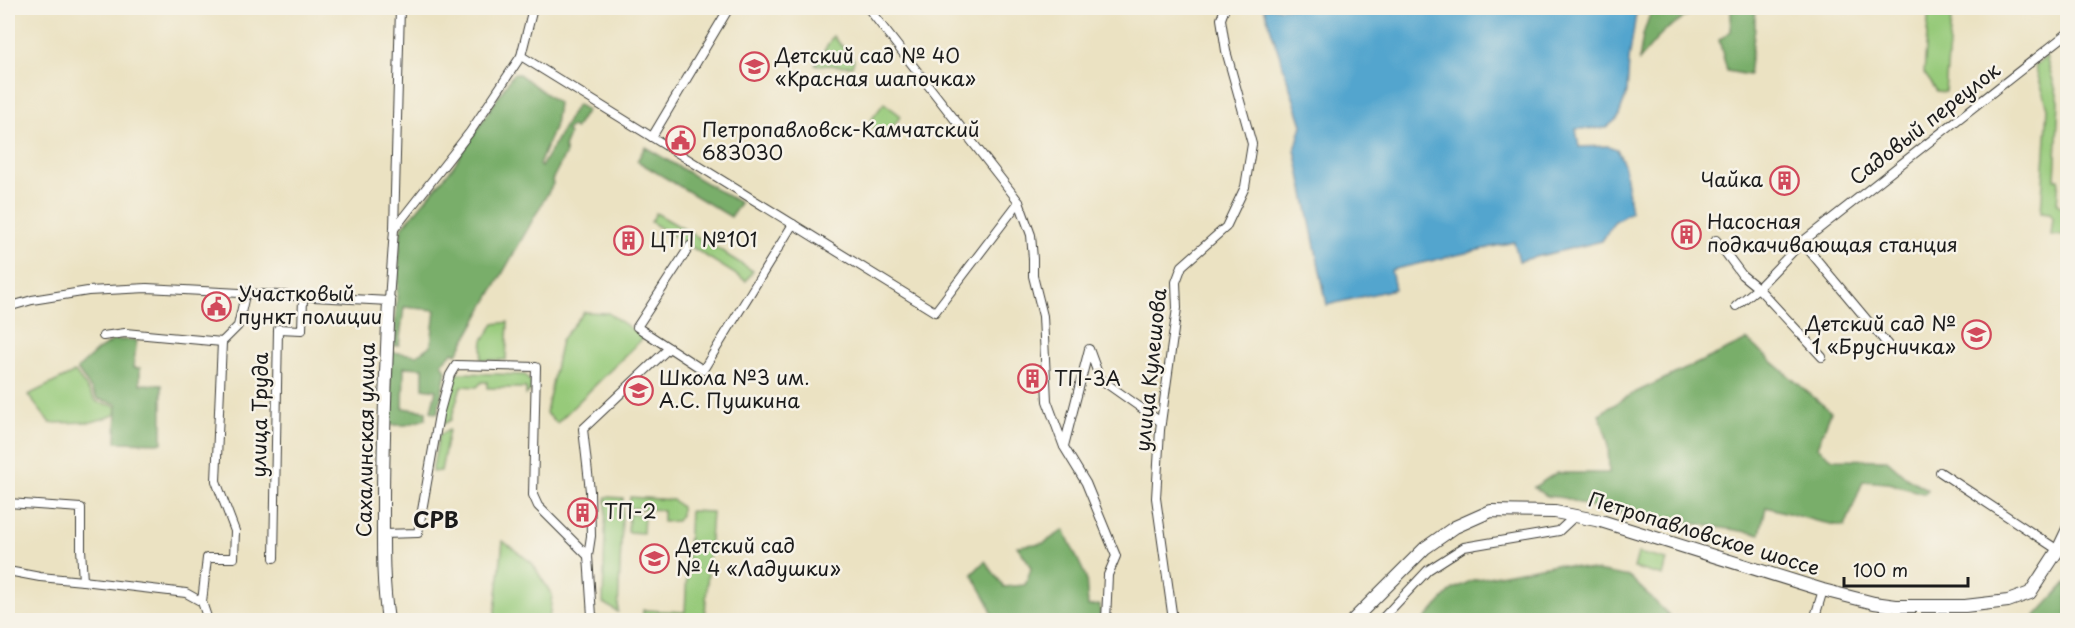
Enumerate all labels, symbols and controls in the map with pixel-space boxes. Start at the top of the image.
place label: Детский сад № 40 «Красная шапочка» [774,40,976,93]
school or university icon: Детский сад № 40 «Красная шапочка» [738,51,770,83]
street label: Садовый переулок [1843,55,2006,192]
place label: Петропавловск-Камчатский 683030 [702,114,980,167]
public building icon: Петропавловск-Камчатский 683030 [665,125,697,157]
place label: Чайка [1701,164,1764,194]
building icon: Чайка [1768,164,1800,196]
place label: Насосная подкачивающая станция [1707,206,1958,259]
building icon: Насосная подкачивающая станция [1670,218,1702,250]
building icon: ЦТП №101 [613,224,645,256]
place label: ЦТП №101 [650,224,757,254]
place label: Участковый пункт полиции [238,278,382,331]
street label: улица Кулешова [1127,286,1174,453]
public building icon: Участковый пункт полиции [201,290,233,322]
place label: Детский сад № 1 «Брусничка» [1804,308,1956,361]
school or university icon: Детский сад № 1 «Брусничка» [1961,319,1993,351]
street label: Сахалинская улица [348,342,382,538]
street label: улица Труда [243,352,275,478]
place label: Школа №3 им. А.С. Пушкина [659,362,810,415]
building icon: ТП-3А [1017,363,1049,395]
place label: ТП-3А [1054,363,1121,393]
school or university icon: Школа №3 им. А.С. Пушкина [622,374,654,406]
street label: Петропавловское шоссе [1585,484,1824,583]
building icon: ТП-2 [567,496,599,528]
place label: ТП-2 [604,496,657,526]
district label: СРВ [413,502,459,535]
place label: Детский сад № 4 «Ладушки» [675,530,841,583]
school or university icon: Детский сад № 4 «Ладушки» [639,542,671,574]
scale bar [1844,550,1968,588]
text: 100 m [1853,556,1908,583]

